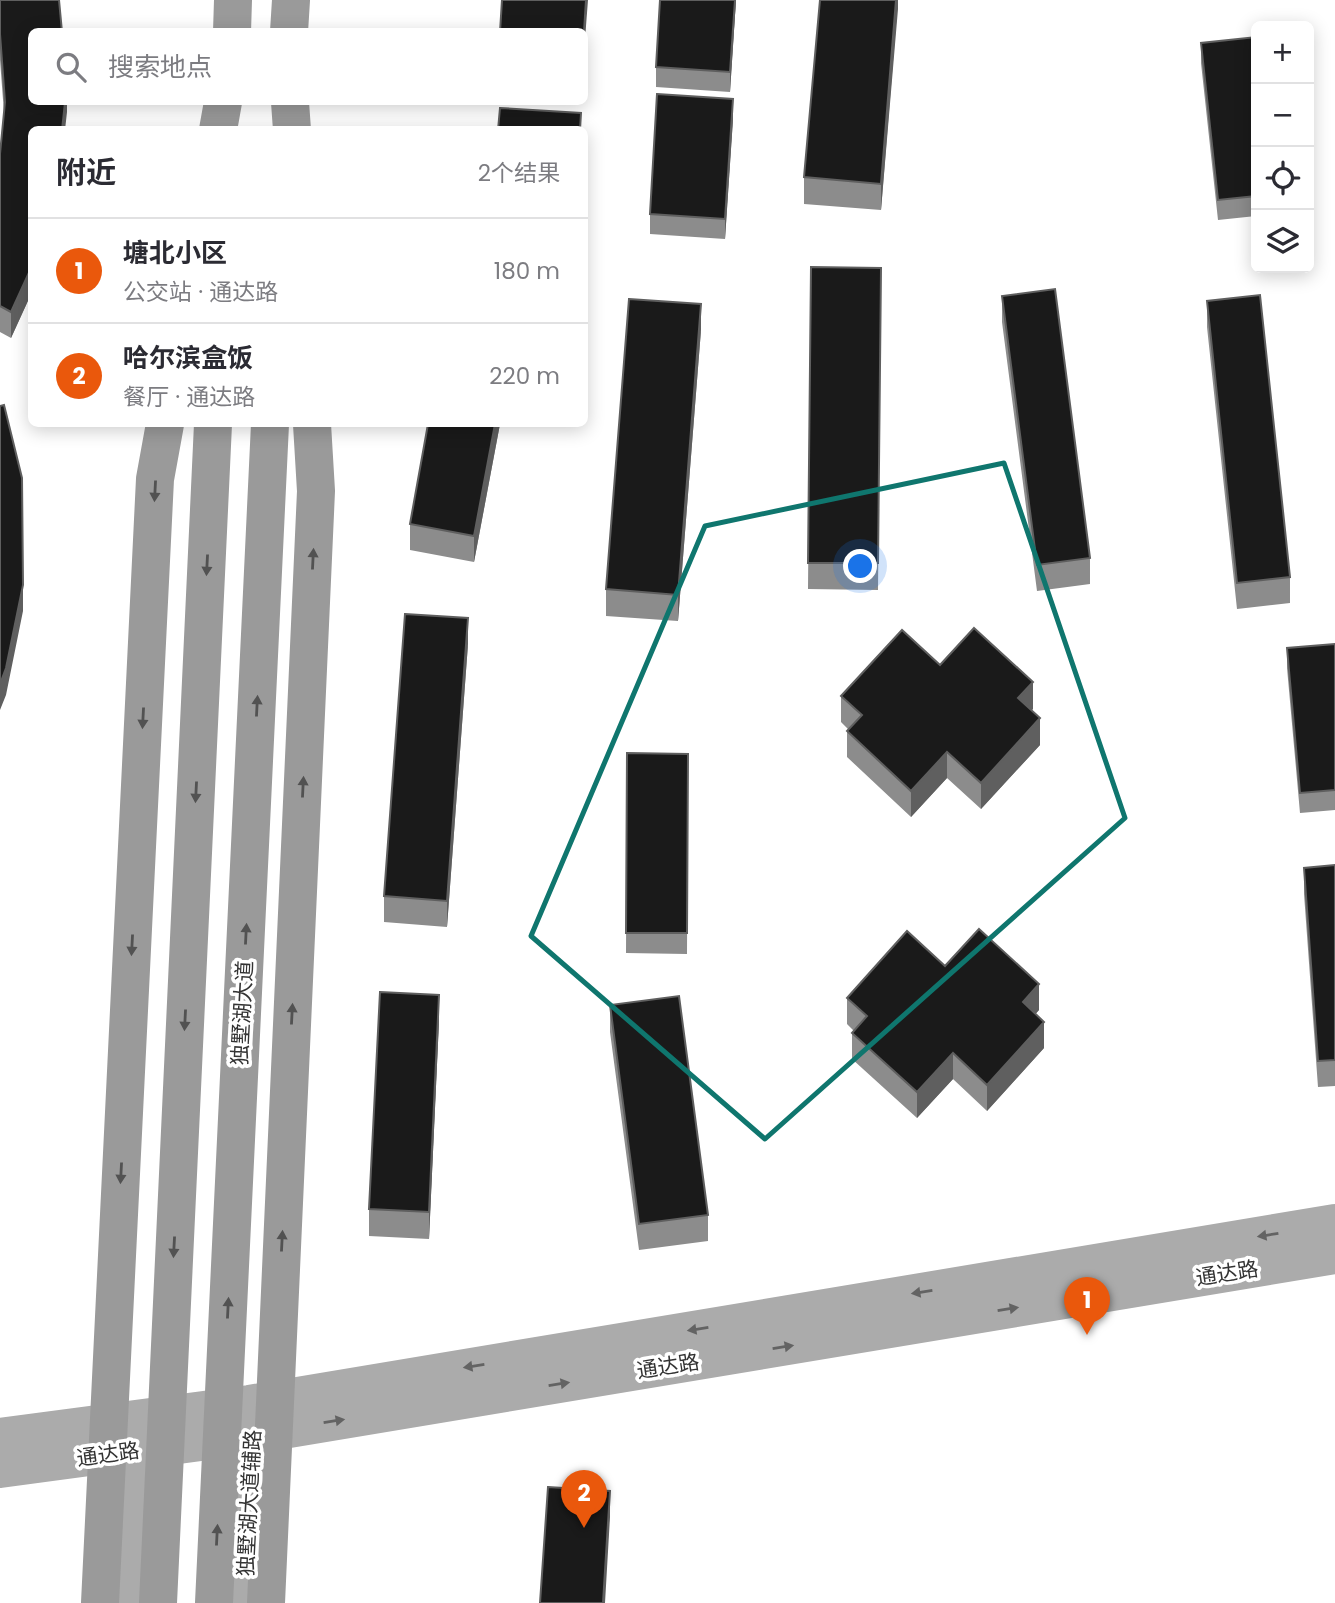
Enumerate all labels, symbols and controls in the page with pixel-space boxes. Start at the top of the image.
map controls [1251,21,1314,273]
button: + [1251,21,1314,84]
search box [28,28,588,105]
icon: search [52,48,90,86]
text: 搜索地点 [108,49,212,85]
button: − [1251,84,1314,147]
button: locate [1251,147,1314,210]
text: 附近 [56,151,116,194]
text: 2个结果 [478,157,560,189]
button: layers [1251,210,1314,273]
text: 塘北小区 [123,235,227,271]
text: 1 [75,255,83,287]
text: 180 m [494,255,560,287]
text: 公交站 · 通达路 [123,276,278,308]
text: 哈尔滨盒饭 [123,340,253,376]
text: 2 [72,360,86,392]
text: 220 m [489,360,560,392]
text: 餐厅 · 通达路 [123,381,255,413]
one-way arrow [149,480,160,502]
one-way arrow [308,548,319,570]
your location [843,549,877,583]
one-way arrow [201,554,212,576]
one-way arrow [251,695,262,717]
one-way arrow [138,707,149,729]
one-way arrow [297,775,308,797]
one-way arrow [190,782,201,804]
one-way arrow [241,922,252,944]
one-way arrow [127,935,138,957]
street label: 独墅湖大道 [225,960,259,1066]
one-way arrow [287,1003,298,1025]
one-way arrow [180,1009,191,1031]
one-way arrow [116,1162,127,1184]
one-way arrow [277,1230,288,1252]
one-way arrow [1257,1230,1279,1241]
one-way arrow [169,1236,180,1258]
street label: 通达路 [1194,1254,1260,1292]
pin: 1 [1064,1277,1110,1335]
one-way arrow [911,1287,933,1298]
one-way arrow [223,1296,234,1318]
one-way arrow [997,1303,1019,1314]
one-way arrow [687,1324,709,1335]
one-way arrow [772,1341,794,1352]
street label: 通达路 [635,1347,701,1385]
one-way arrow [462,1361,484,1372]
one-way arrow [548,1378,570,1389]
one-way arrow [323,1415,345,1426]
street label: 独墅湖大道辅路 [231,1429,267,1577]
street label: 通达路 [75,1435,141,1473]
pin: 2 [561,1470,607,1528]
one-way arrow [212,1524,223,1546]

